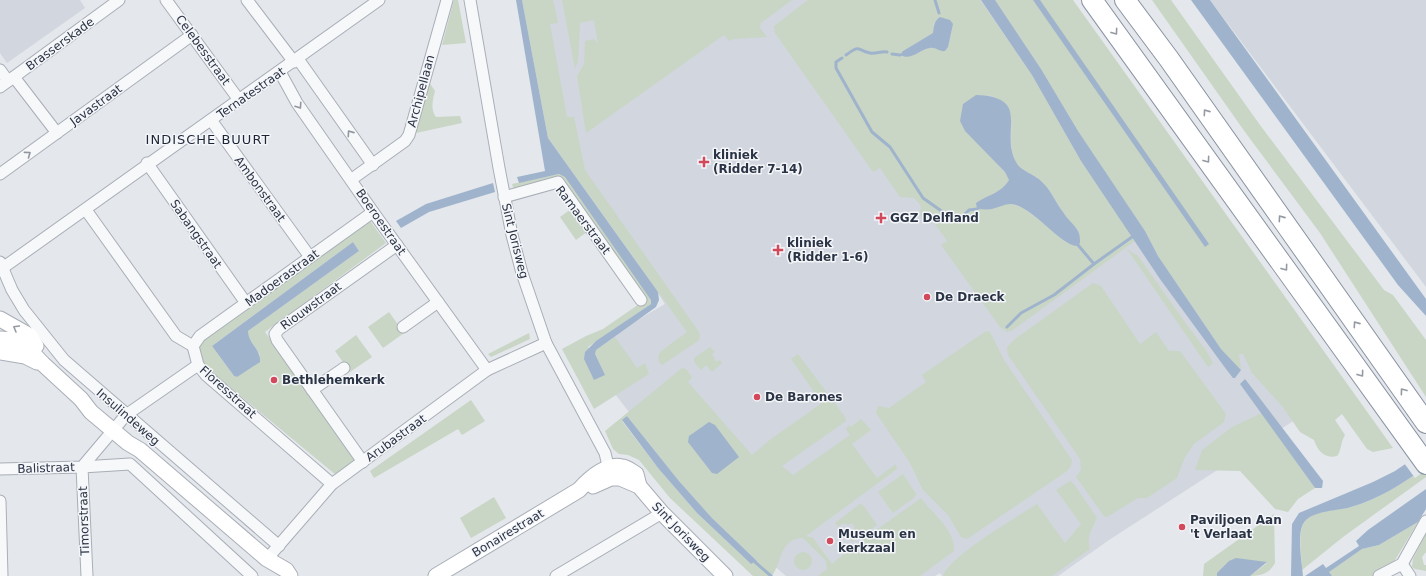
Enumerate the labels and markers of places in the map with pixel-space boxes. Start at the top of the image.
place label: kliniek (Ridder 7-14) [713,148,803,176]
marker: kliniek (Ridder 7-14) [698,156,710,168]
place label: GGZ Delfland [890,211,979,225]
marker: GGZ Delfland [875,212,887,224]
place label: kliniek (Ridder 1-6) [787,236,868,264]
marker: kliniek (Ridder 1-6) [772,244,784,256]
place label: De Draeck [935,290,1006,304]
marker: De Draeck [922,292,932,302]
place label: Bethlehemkerk [282,373,386,387]
marker: Bethlehemkerk [269,375,279,385]
place label: De Barones [765,390,843,404]
marker: De Barones [752,392,762,402]
place label: Paviljoen Aan 't Verlaat [1190,513,1282,541]
marker: Paviljoen Aan 't Verlaat [1177,522,1187,532]
place label: Museum en kerkzaal [838,527,916,555]
marker: Museum en kerkzaal [825,536,835,546]

